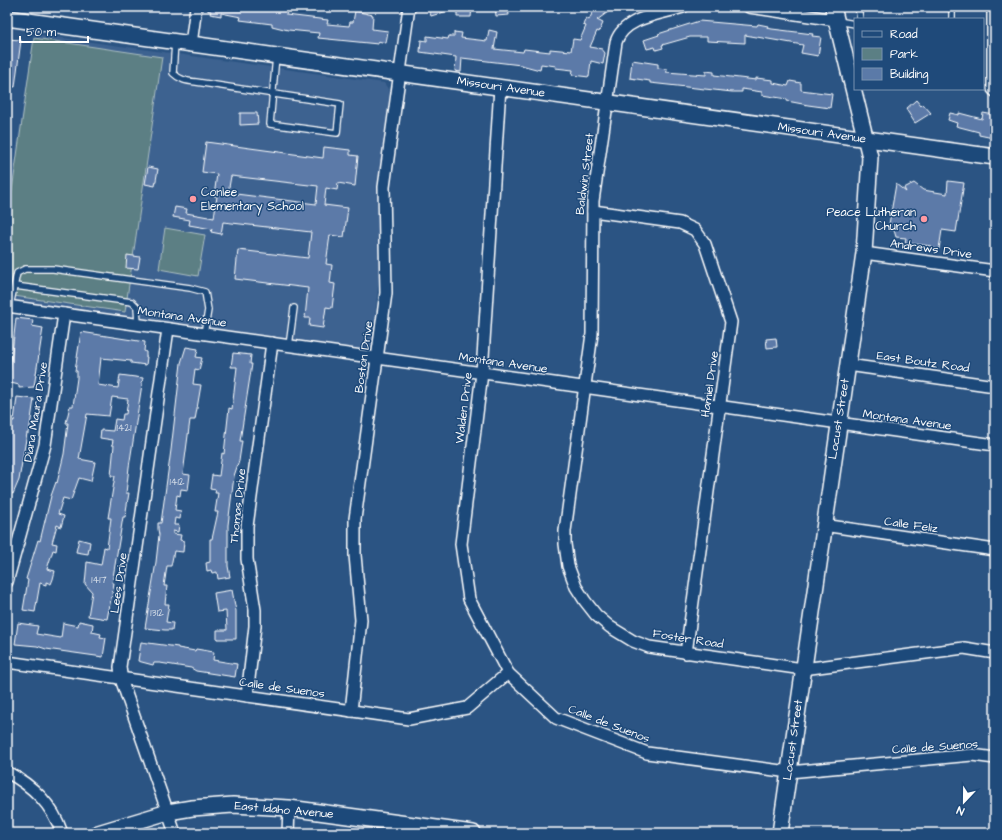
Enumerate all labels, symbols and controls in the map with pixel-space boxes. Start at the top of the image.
scale bar [20,18,88,44]
legend [854,18,984,90]
text: 50 m [26,24,57,41]
text: Road [890,26,918,43]
text: Park [890,46,918,63]
text: Building [890,66,928,84]
street label: Missouri Avenue [456,72,547,102]
street label: Missouri Avenue [777,118,868,148]
street label: Baldwin Street [572,132,598,216]
place label: Conlee Elementary School [201,184,304,216]
marker: Conlee Elementary School [188,194,198,204]
place label: Peace Lutheran Church [826,204,916,235]
marker: Peace Lutheran Church [919,214,929,224]
street label: Andrews Drive [889,235,973,263]
street label: Montana Avenue [136,302,228,332]
street label: Boston Drive [351,319,378,394]
street label: East Boutz Road [876,347,970,377]
street label: Montana Avenue [457,348,549,378]
street label: Hamiel Drive [697,349,723,418]
street label: Diana Maura Drive [20,360,52,463]
street label: Walden Drive [451,371,477,445]
street label: Locust Street [824,377,854,461]
street label: Montana Avenue [861,405,953,435]
house number: 1421 [116,421,132,435]
street label: Thomas Drive [226,467,250,544]
house number: 1412 [169,475,185,489]
street label: Calle Feliz [883,513,939,537]
street label: Lees Drive [106,551,132,614]
house number: 1417 [91,573,107,587]
house number: 1312 [150,606,164,620]
street label: Foster Road [651,625,725,653]
street label: Calle de Suenos [238,674,326,702]
street label: Locust Street [779,698,807,782]
street label: Calle de Suenos [566,701,652,747]
street label: Calle de Suenos [891,736,979,758]
north arrow [944,782,984,822]
street label: East Idaho Avenue [234,797,335,823]
text: N [954,803,966,819]

